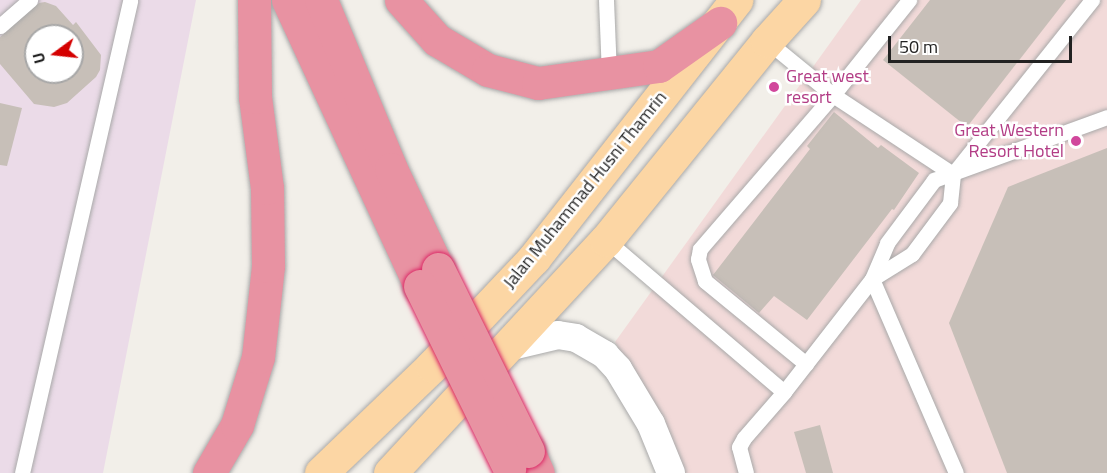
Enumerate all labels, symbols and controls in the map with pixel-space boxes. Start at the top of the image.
north arrow [24,24,84,84]
scale bar [891,24,1076,62]
text: 50 m [899,33,938,60]
text: U [26,50,51,66]
place label: Great west resort [786,66,869,109]
marker: Great west resort [767,80,781,94]
street label: Jalan Muhammad Husni Thamrin [499,87,671,293]
place label: Great Western Resort Hotel [954,120,1064,162]
marker: Great Western Resort Hotel [1069,134,1083,148]

